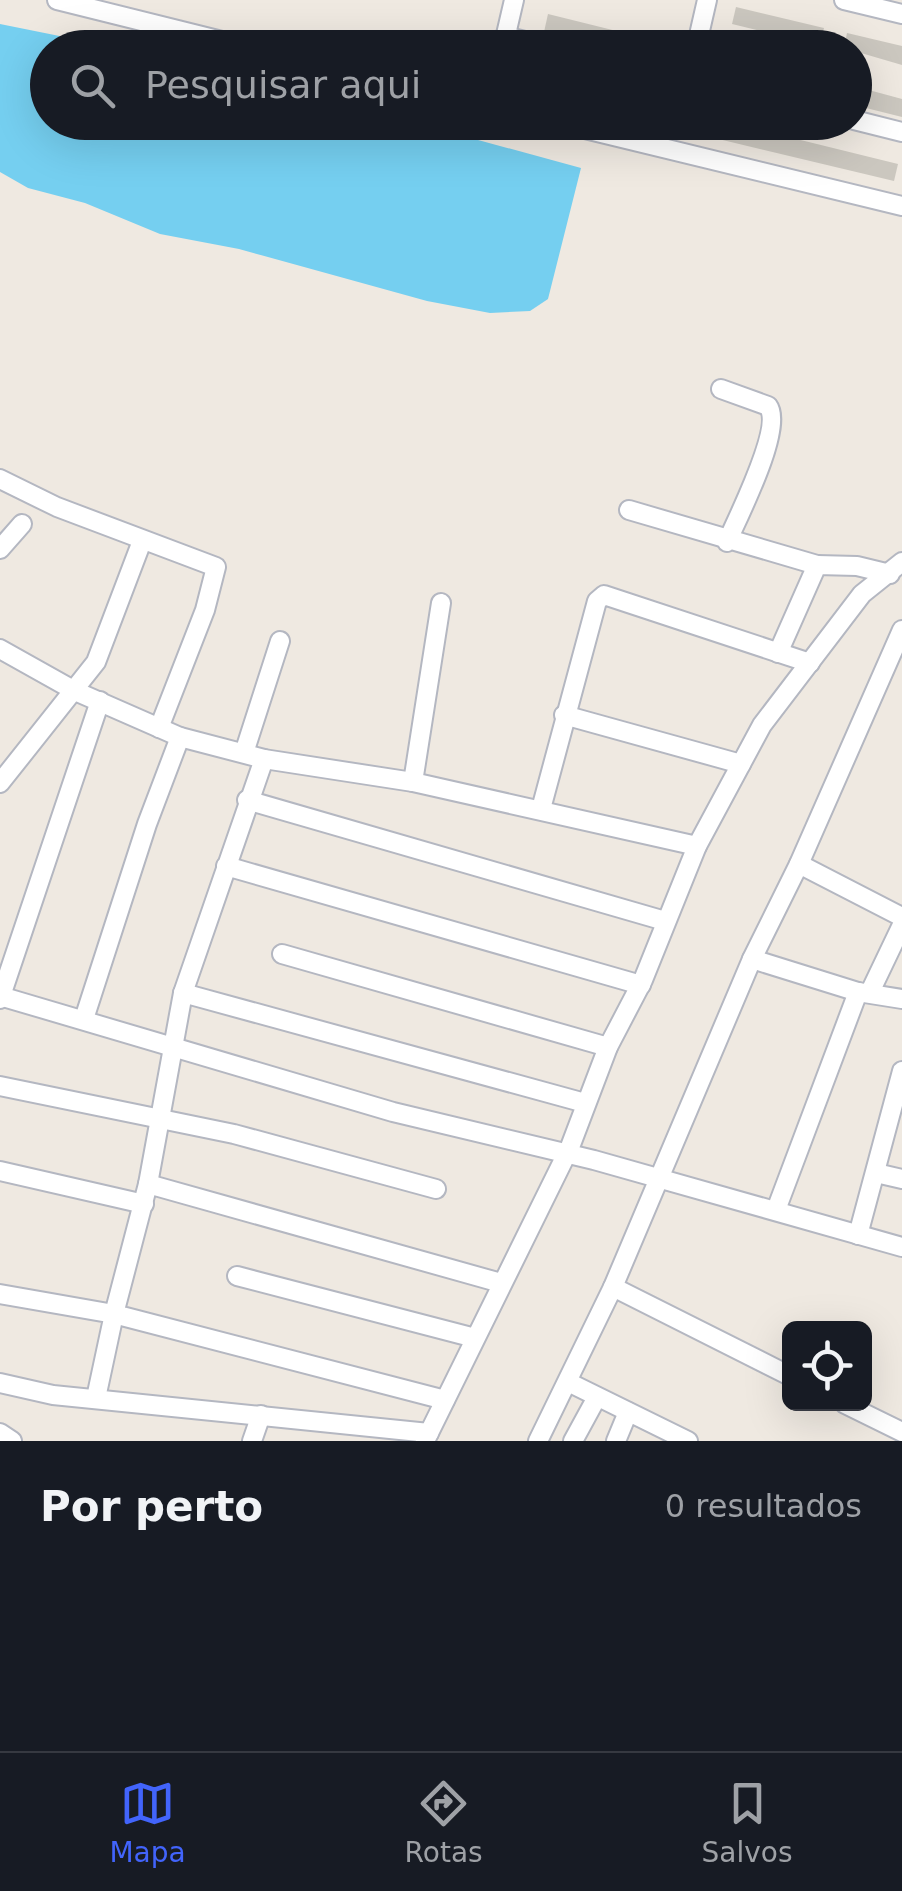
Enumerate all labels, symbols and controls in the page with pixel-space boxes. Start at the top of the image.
search box [30,30,872,140]
icon: search [65,58,120,113]
text: Pesquisar aqui [145,63,421,107]
map controls [782,1321,872,1411]
button: locate [782,1321,872,1411]
text: Por perto [40,1482,263,1531]
text: 0 resultados [665,1487,862,1525]
tab: Mapa [109,1776,186,1869]
tab: Rotas [405,1776,483,1869]
tab: Salvos [702,1776,793,1869]

